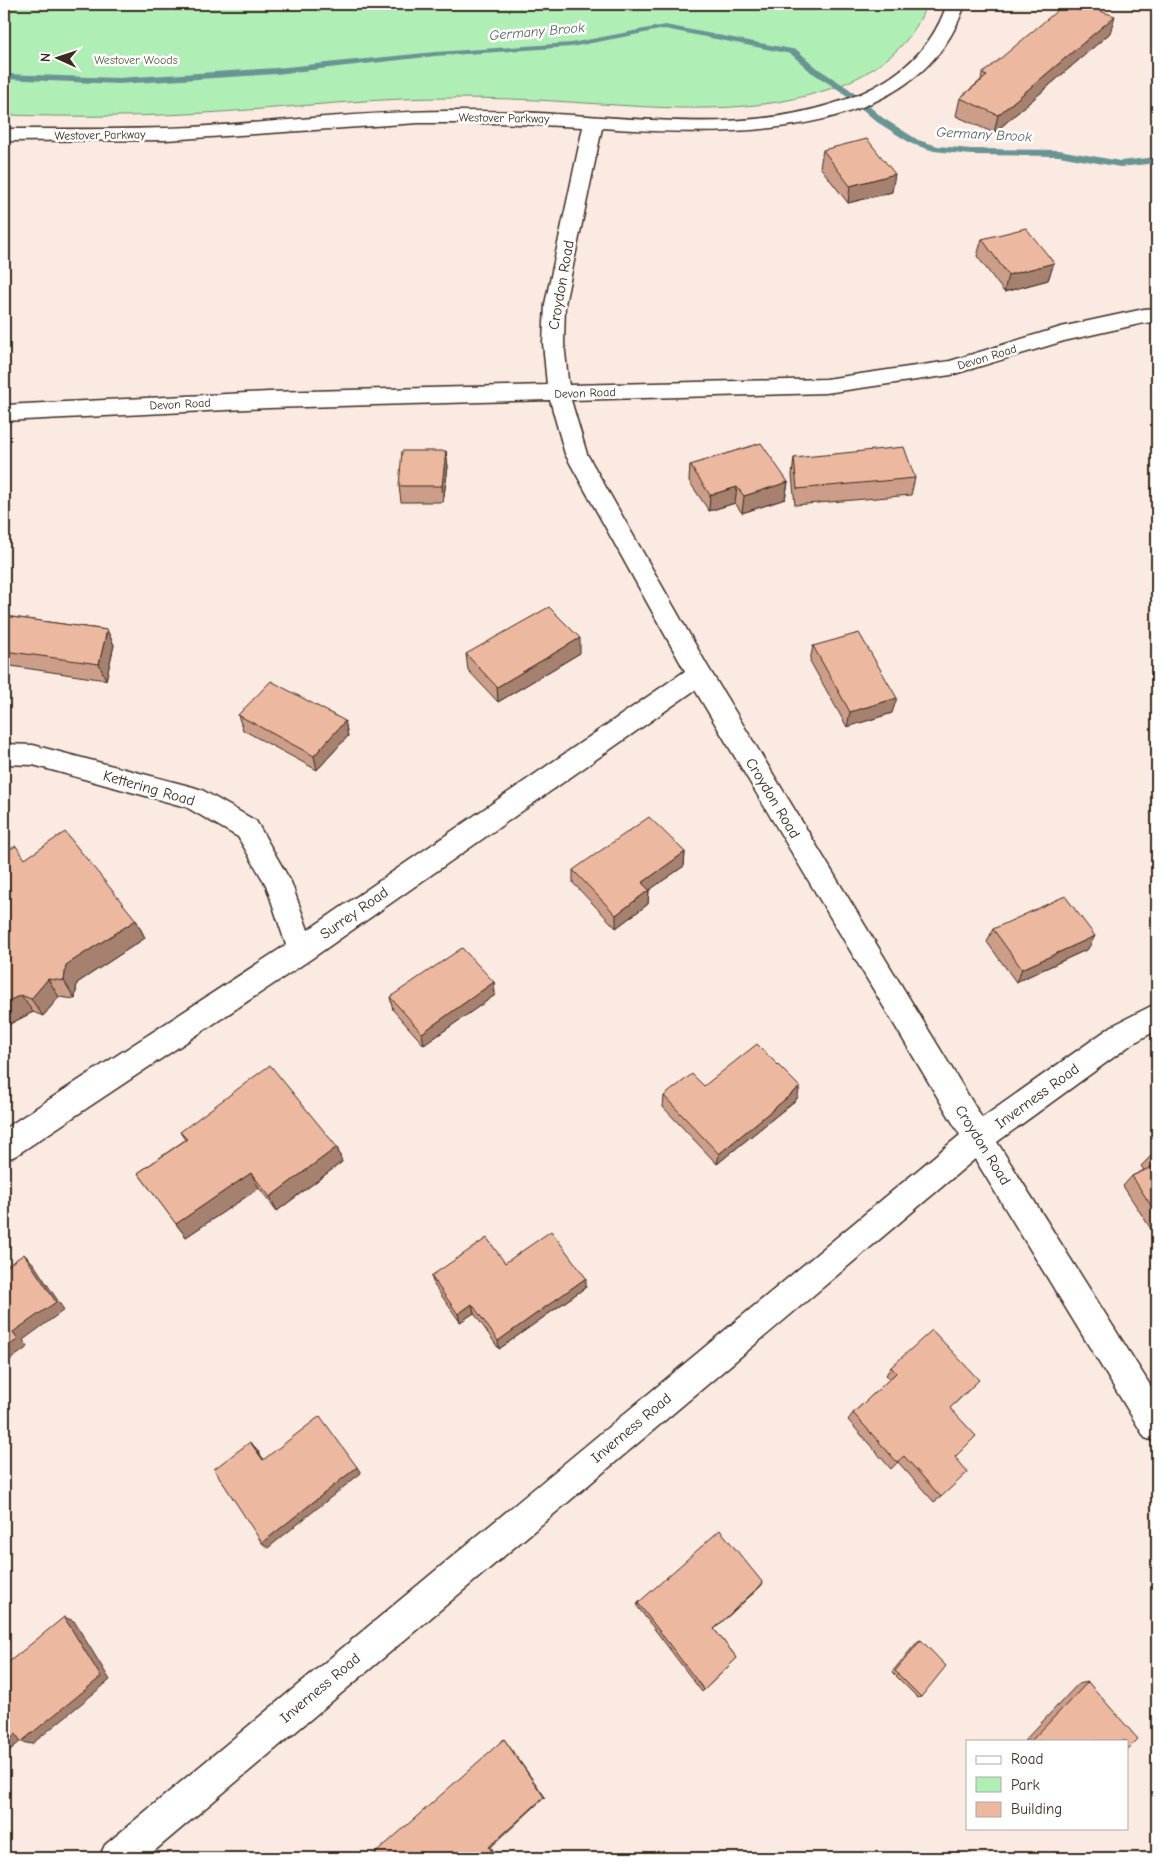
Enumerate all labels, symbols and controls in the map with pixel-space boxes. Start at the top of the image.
water label: Germany Brook [489,19,586,44]
north arrow [32,32,82,82]
text: N [37,52,54,62]
park label: Westover Woods [94,53,178,67]
street label: Westover Parkway [458,110,550,126]
water label: Germany Brook [936,124,1032,145]
street label: Westover Parkway [54,127,146,143]
street label: Croydon Road [544,239,578,331]
street label: Devon Road [956,341,1018,373]
street label: Devon Road [554,385,616,401]
street label: Devon Road [149,395,211,413]
street label: Croydon Road [742,754,804,842]
street label: Kettering Road [101,766,197,810]
street label: Surrey Road [316,883,392,943]
street label: Inverness Road [992,1060,1082,1132]
street label: Croydon Road [951,1102,1015,1188]
street label: Inverness Road [587,1389,675,1467]
street label: Inverness Road [276,1649,364,1727]
legend [966,1740,1128,1830]
text: Road [1011,1750,1043,1768]
text: Park [1011,1776,1040,1794]
text: Building [1011,1800,1062,1818]

